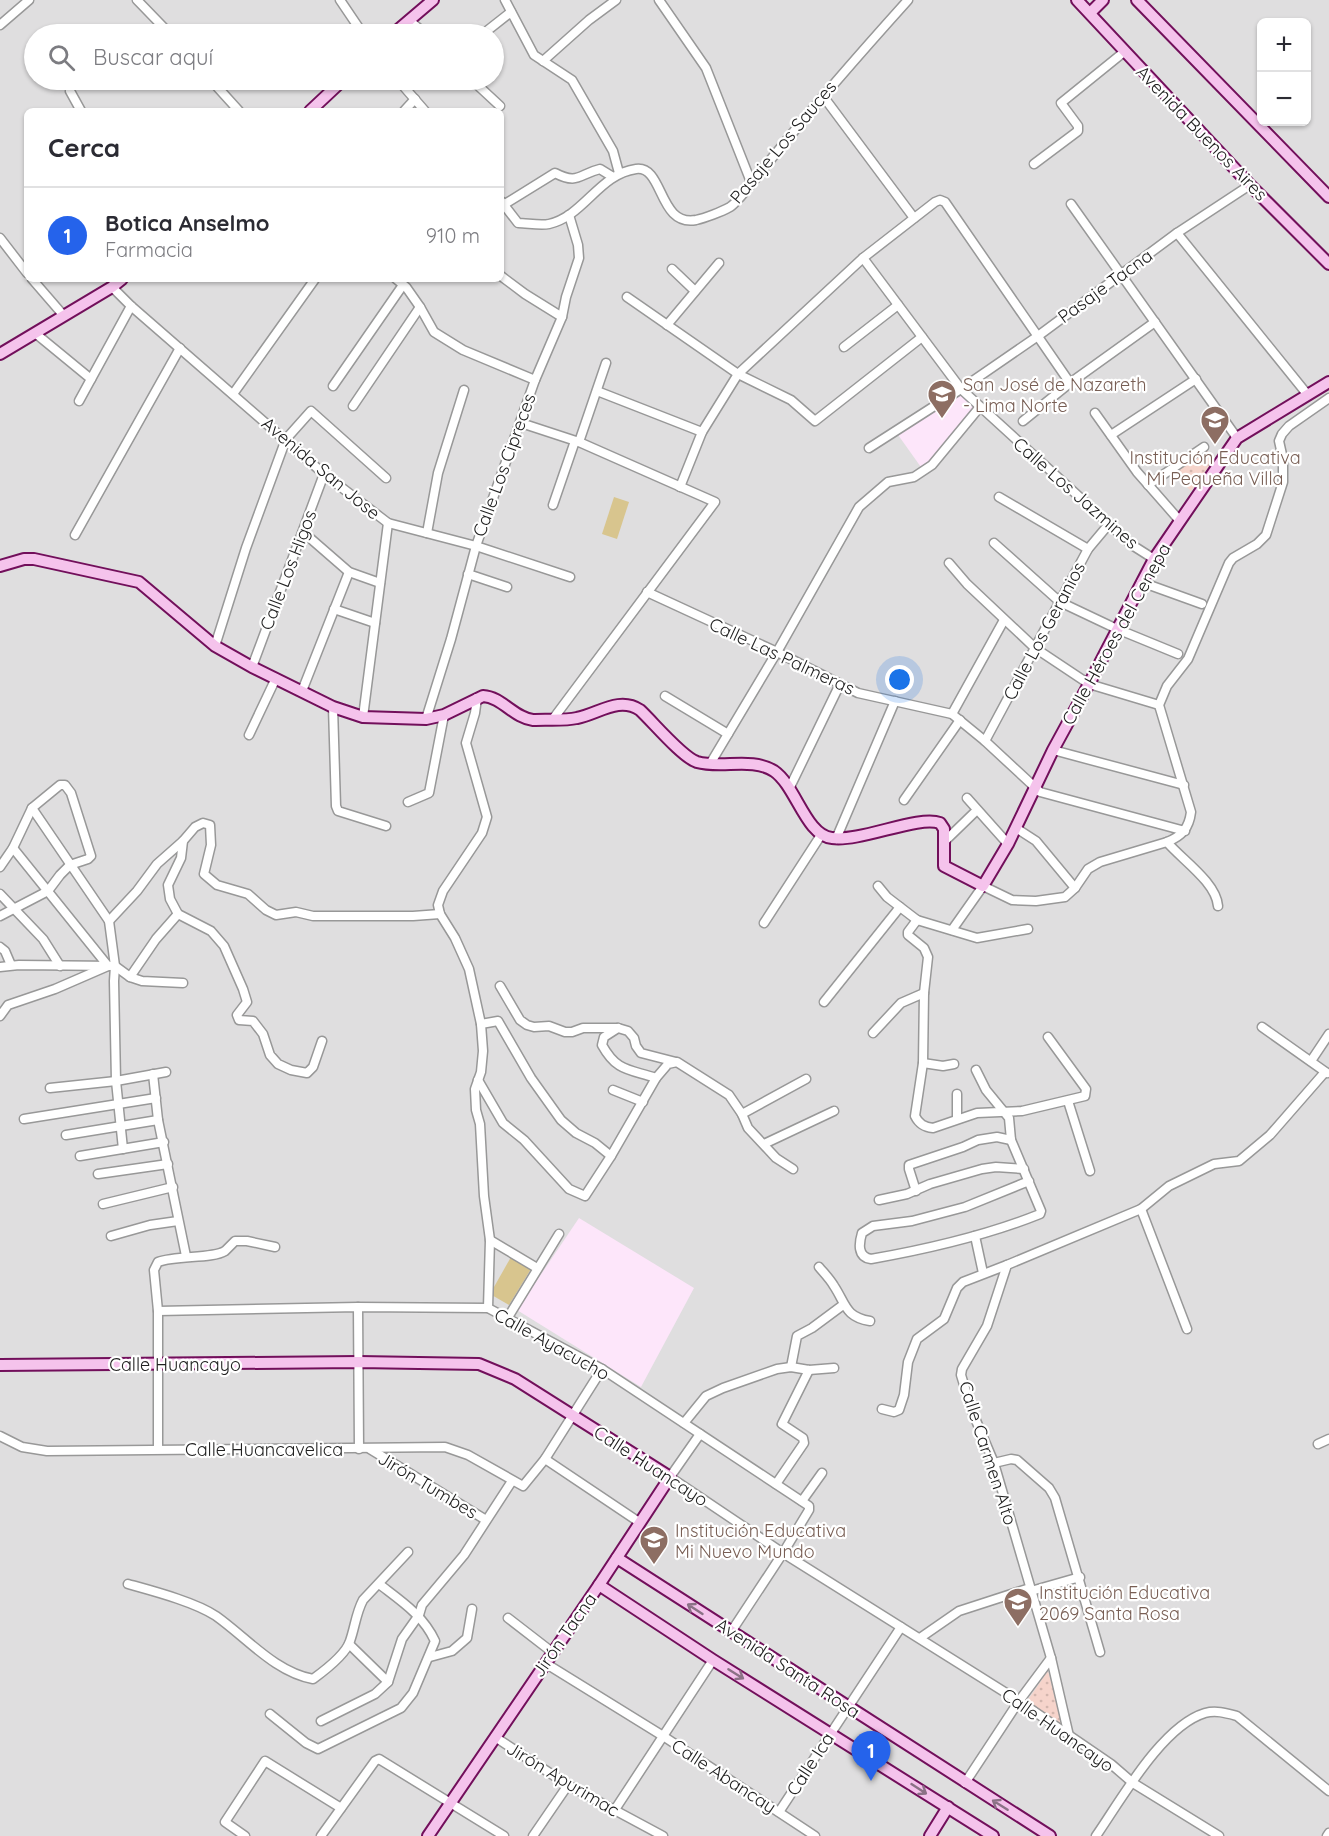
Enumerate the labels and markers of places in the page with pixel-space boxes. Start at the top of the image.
place label: San José de Nazareth - Lima Norte [963,373,1147,417]
school or university icon: San José de Nazareth - Lima Norte [926,378,958,420]
school or university icon: Institución Educativa Mi Pequeña Villa [1199,404,1231,446]
place label: Institución Educativa Mi Pequeña Villa [1129,446,1301,490]
place label: Institución Educativa Mi Nuevo Mundo [675,1519,846,1563]
school or university icon: Institución Educativa Mi Nuevo Mundo [638,1524,670,1566]
place label: Institución Educativa 2069 Santa Rosa [1039,1581,1210,1625]
school or university icon: Institución Educativa 2069 Santa Rosa [1002,1586,1034,1628]
pin: 1 [852,1732,890,1781]

